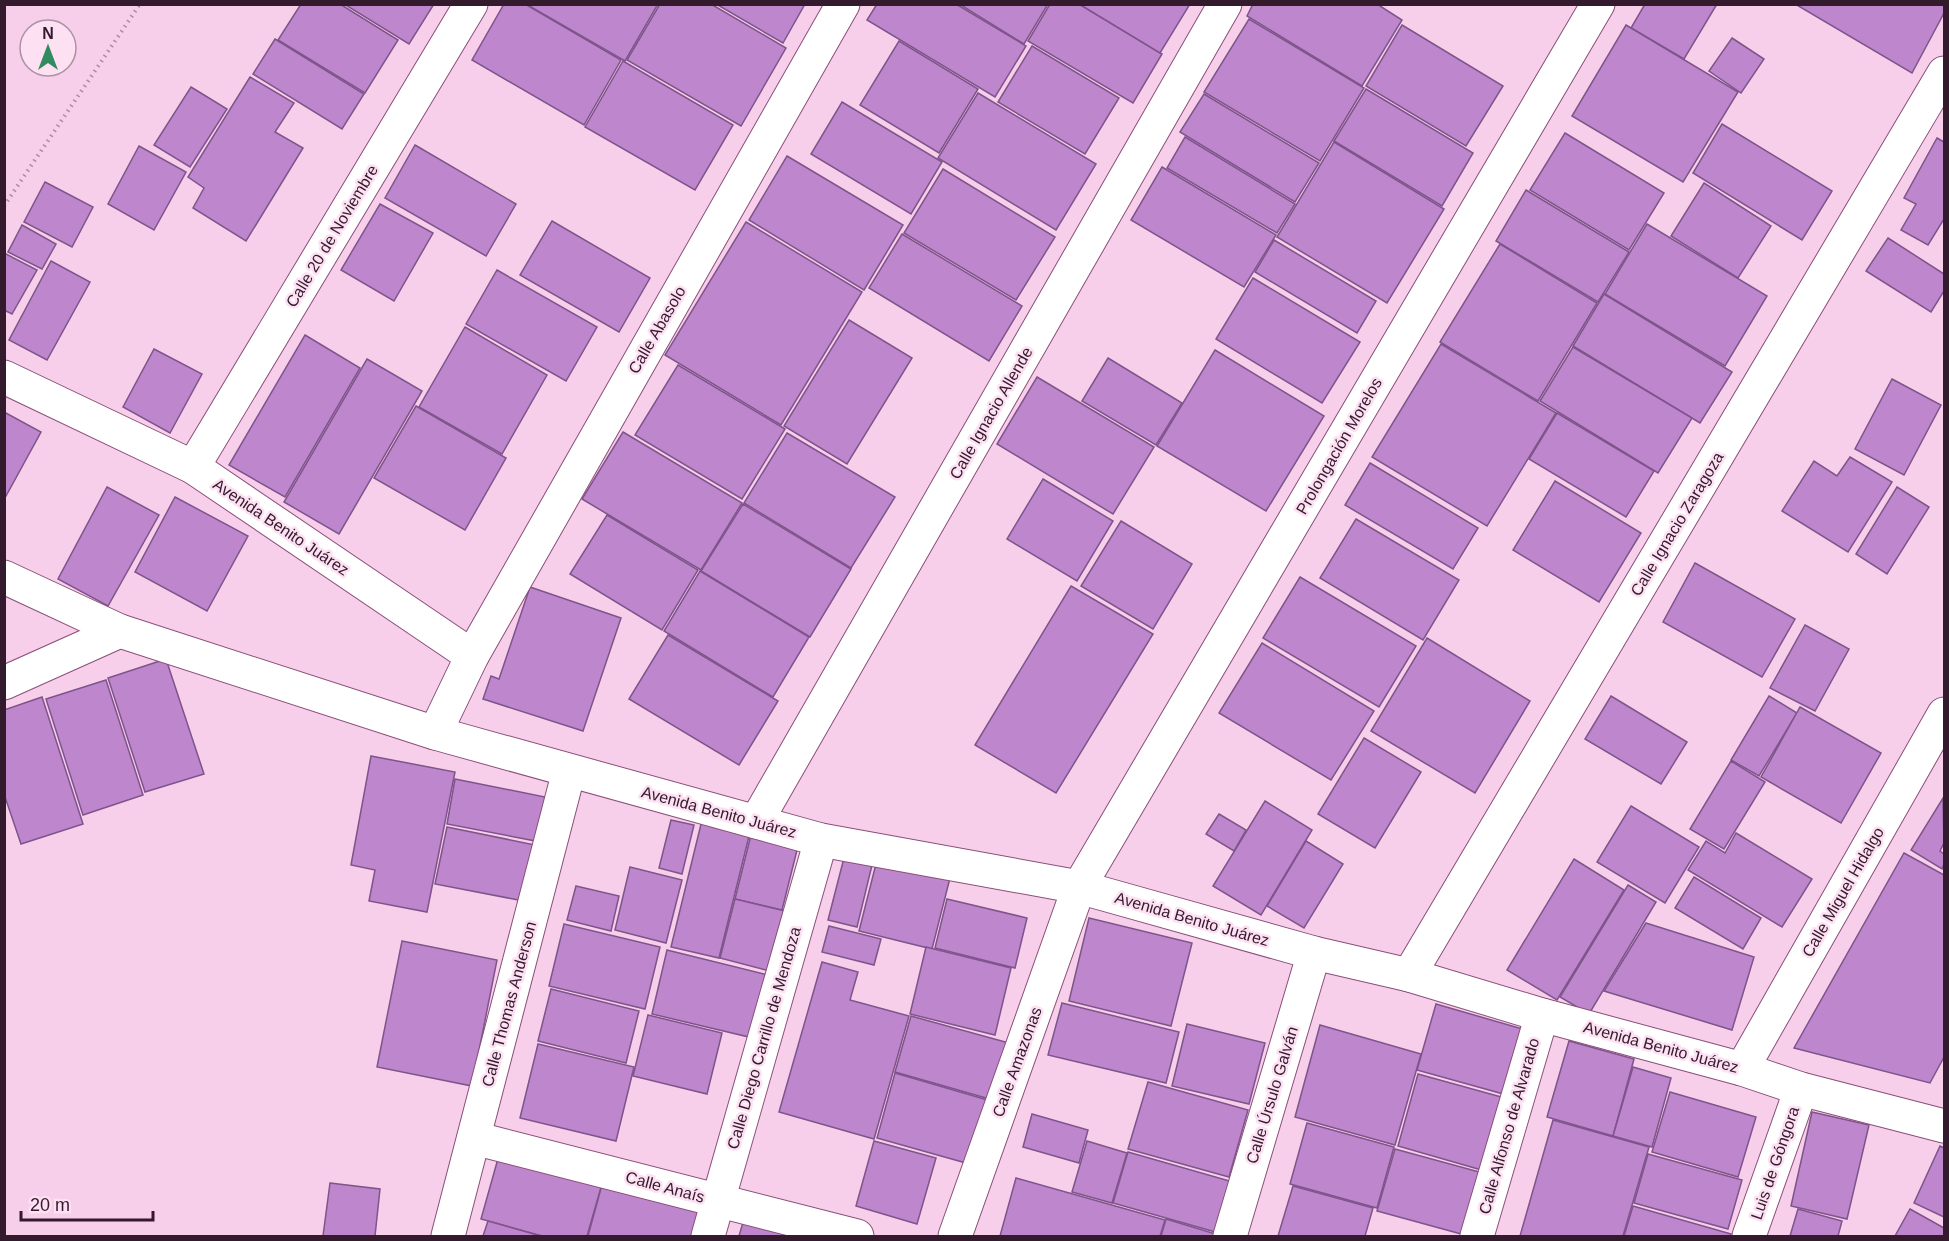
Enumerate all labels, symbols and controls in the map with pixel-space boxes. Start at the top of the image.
north arrow [18,18,78,78]
text: N [42,25,54,42]
street label: Calle 20 de Noviembre [283,162,381,310]
street label: Calle Abasolo [625,283,689,377]
street label: Calle Ignacio Allende [946,344,1036,482]
street label: Prolongación Morelos [1293,375,1385,517]
street label: Calle Ignacio Zaragoza [1627,449,1727,599]
street label: Avenida Benito Juárez [210,475,352,579]
street label: Avenida Benito Juárez [640,783,798,841]
street label: Calle Miguel Hidalgo [1799,824,1887,960]
street label: Avenida Benito Juárez [1113,889,1271,949]
street label: Calle Thomas Anderson [479,919,539,1089]
street label: Calle Diego Carrillo de Mendoza [724,925,804,1151]
street label: Calle Amazonas [989,1005,1045,1119]
street label: Avenida Benito Juárez [1582,1018,1740,1076]
street label: Calle Úrsulo Galván [1242,1024,1301,1166]
street label: Calle Alfonso de Alvarado [1476,1036,1542,1216]
street label: Luis de Góngora [1748,1104,1802,1222]
street label: Calle Anaís [624,1168,706,1206]
scale bar [21,1184,153,1222]
text: 20 m [30,1195,70,1215]

